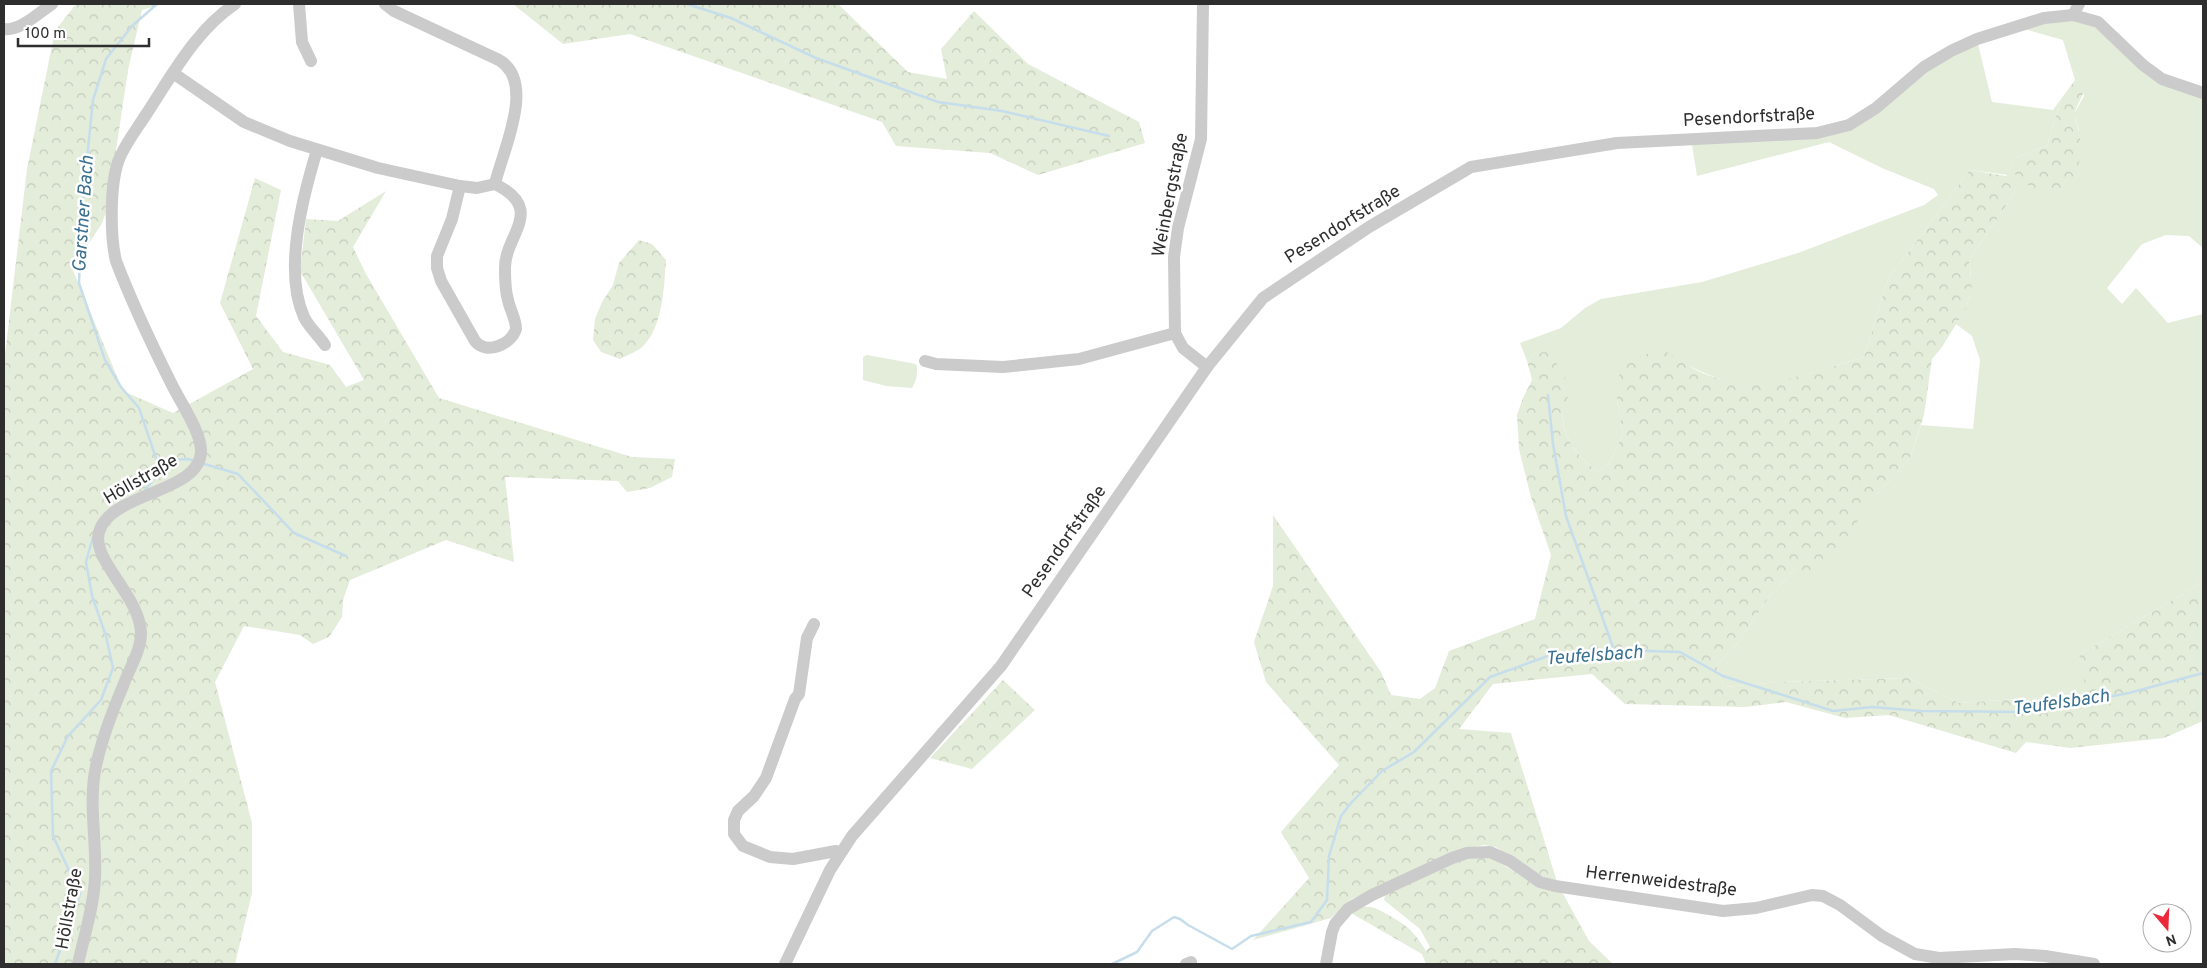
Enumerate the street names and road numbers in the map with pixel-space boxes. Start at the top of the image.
street label: Pesendorfstraße [1682,103,1816,133]
street label: Weinbergstraße [1148,131,1194,259]
street label: Pesendorfstraße [1281,180,1405,270]
street label: Höllstraße [100,450,182,510]
street label: Pesendorfstraße [1018,481,1112,603]
street label: Herrenweidestraße [1584,861,1738,903]
street label: Höllstraße [52,867,88,951]

